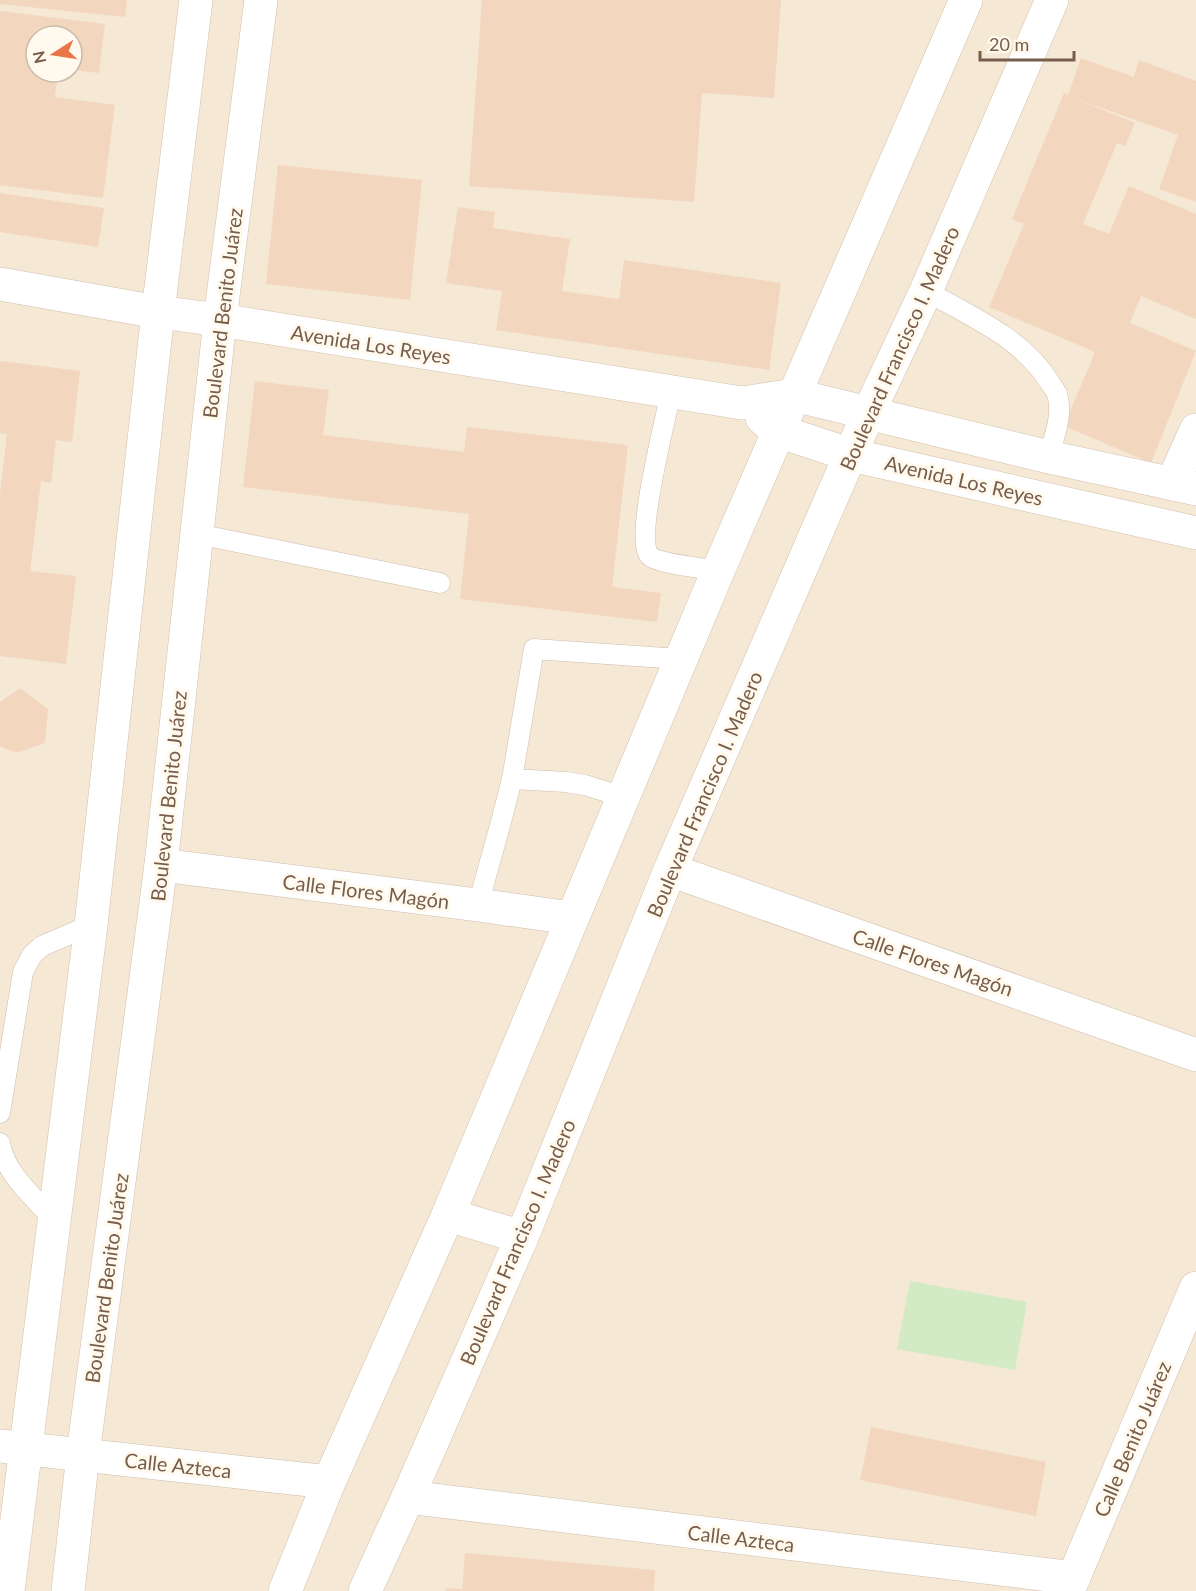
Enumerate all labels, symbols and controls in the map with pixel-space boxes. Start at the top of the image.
north arrow [24,24,84,84]
scale bar [980,24,1074,62]
text: 20 m [989,33,1029,55]
text: N [28,49,49,65]
street label: Boulevard Benito Juárez [197,207,247,419]
street label: Boulevard Francisco I. Madero [834,222,964,474]
street label: Avenida Los Reyes [289,320,453,368]
street label: Avenida Los Reyes [883,450,1045,510]
street label: Boulevard Francisco I. Madero [641,667,767,921]
street label: Boulevard Benito Juárez [145,690,191,902]
street label: Calle Flores Magón [281,869,451,913]
street label: Calle Flores Magón [850,923,1016,1001]
street label: Boulevard Francisco I. Madero [454,1115,580,1369]
street label: Boulevard Benito Juárez [79,1172,133,1384]
street label: Calle Benito Juárez [1088,1358,1176,1520]
street label: Calle Azteca [123,1447,233,1483]
street label: Calle Azteca [686,1520,796,1556]

